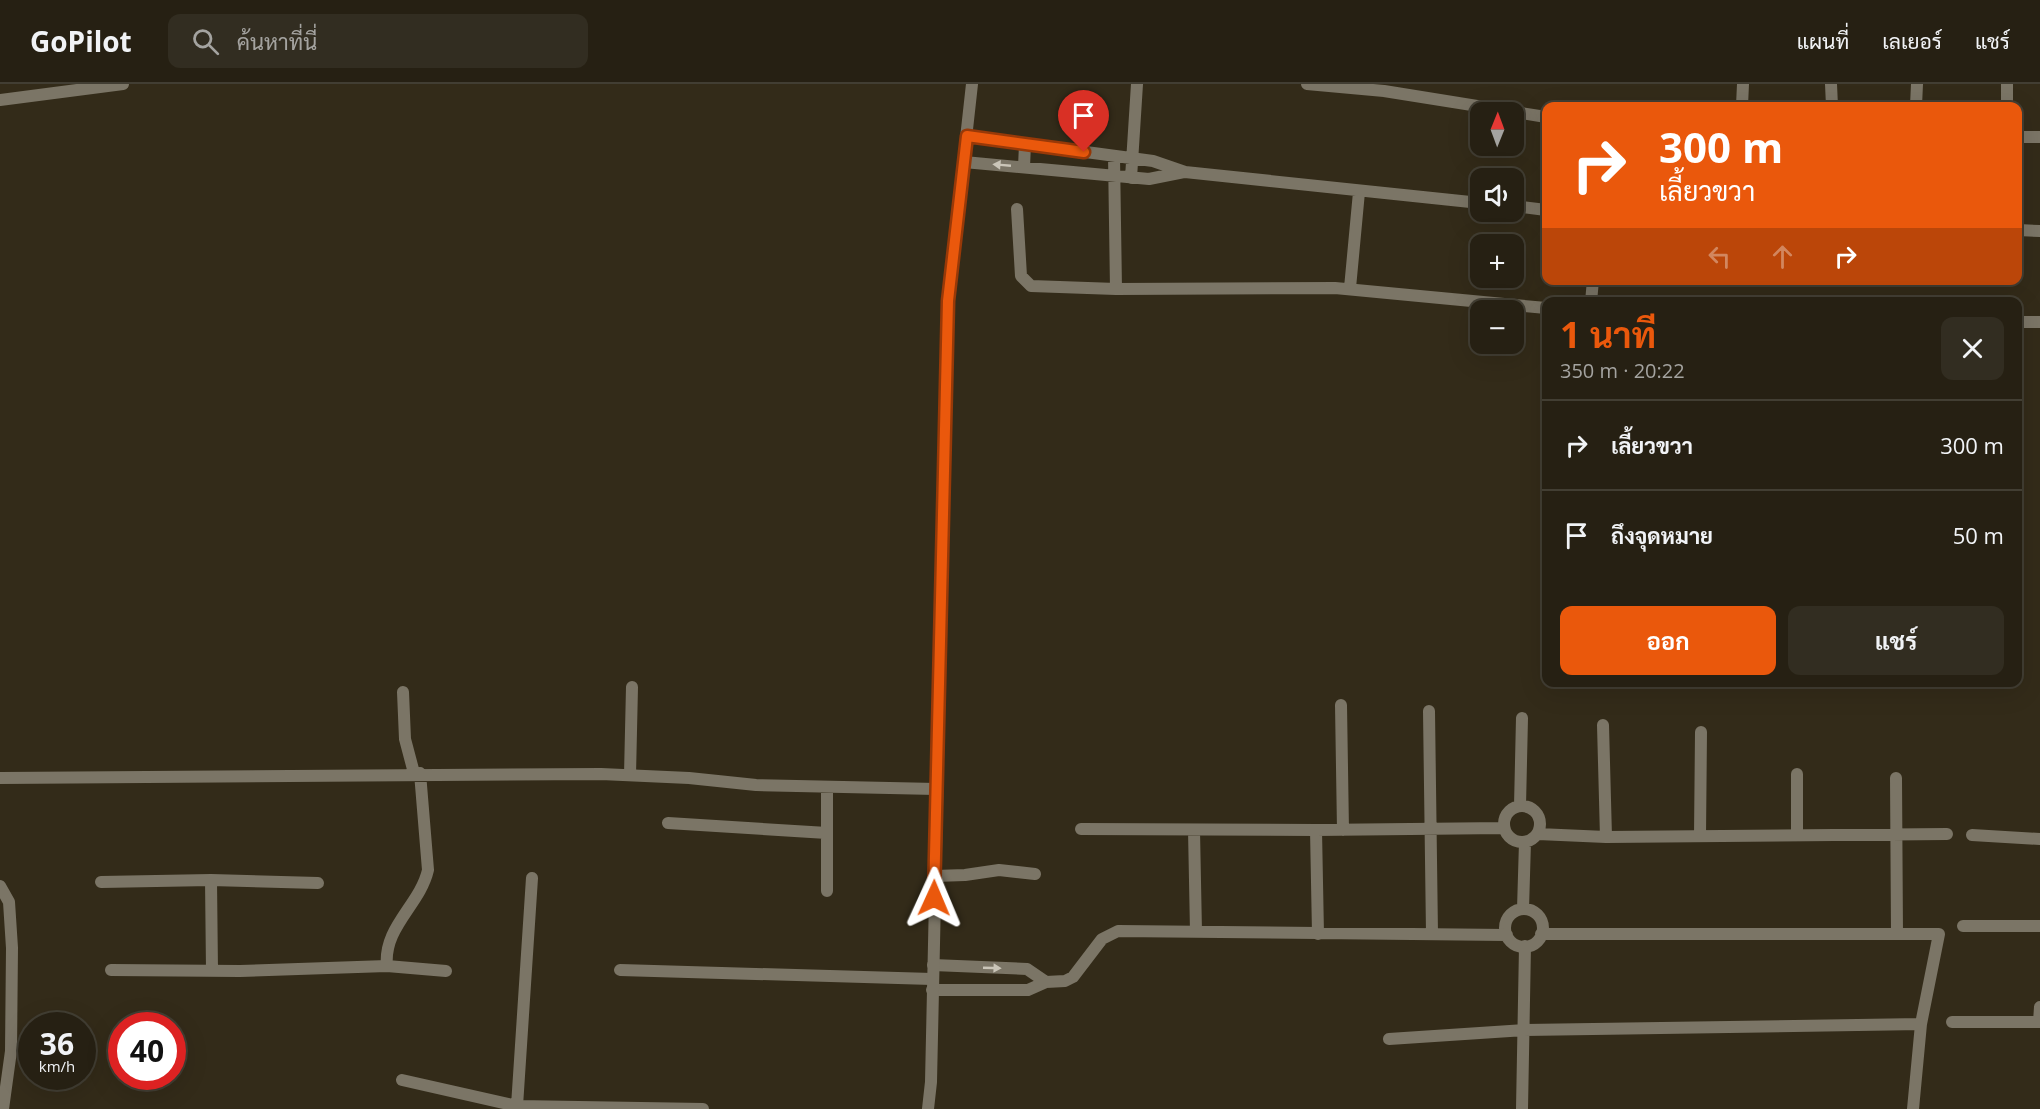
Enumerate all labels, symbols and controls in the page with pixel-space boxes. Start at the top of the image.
search box [168,14,588,68]
text: GoPilot [30,22,132,60]
icon: search [189,25,222,58]
text: ค้นหาที่นี่ [237,26,317,56]
text: แผนที่ [1797,27,1849,55]
text: เลเยอร์ [1882,27,1942,55]
text: แชร์ [1975,27,2010,55]
pin [1058,90,1109,152]
icon: arrive [1067,99,1100,132]
north arrow [1470,102,1524,156]
map controls [1470,102,1524,354]
text: 300 m [1659,118,1783,175]
icon: right [1560,126,1638,204]
one-way arrow [993,161,1012,170]
button: sound [1470,168,1524,222]
text: เลี้ยวขวา [1659,172,1755,209]
button: + [1470,234,1524,288]
icon: left [1703,240,1736,273]
icon: ahead [1766,240,1799,273]
icon: right [1829,240,1862,273]
button: − [1470,300,1524,354]
text: 1 นาที [1560,310,1656,359]
button: close [1941,317,2004,380]
text: 350 m · 20:22 [1560,357,1685,384]
icon: right [1560,429,1593,462]
text: เลี้ยวขวา [1611,430,1693,460]
text: 300 m [1940,430,2004,460]
icon: arrive [1560,519,1593,552]
text: ถึงจุดหมาย [1611,520,1713,550]
text: 50 m [1953,520,2004,550]
button: ออก [1560,606,1776,675]
button: แชร์ [1788,606,2004,675]
position arrow [902,866,966,930]
one-way arrow [982,963,1001,972]
speed limit sign: 40 [108,1012,186,1090]
text: 36 [40,1023,74,1064]
text: km/h [39,1056,75,1076]

